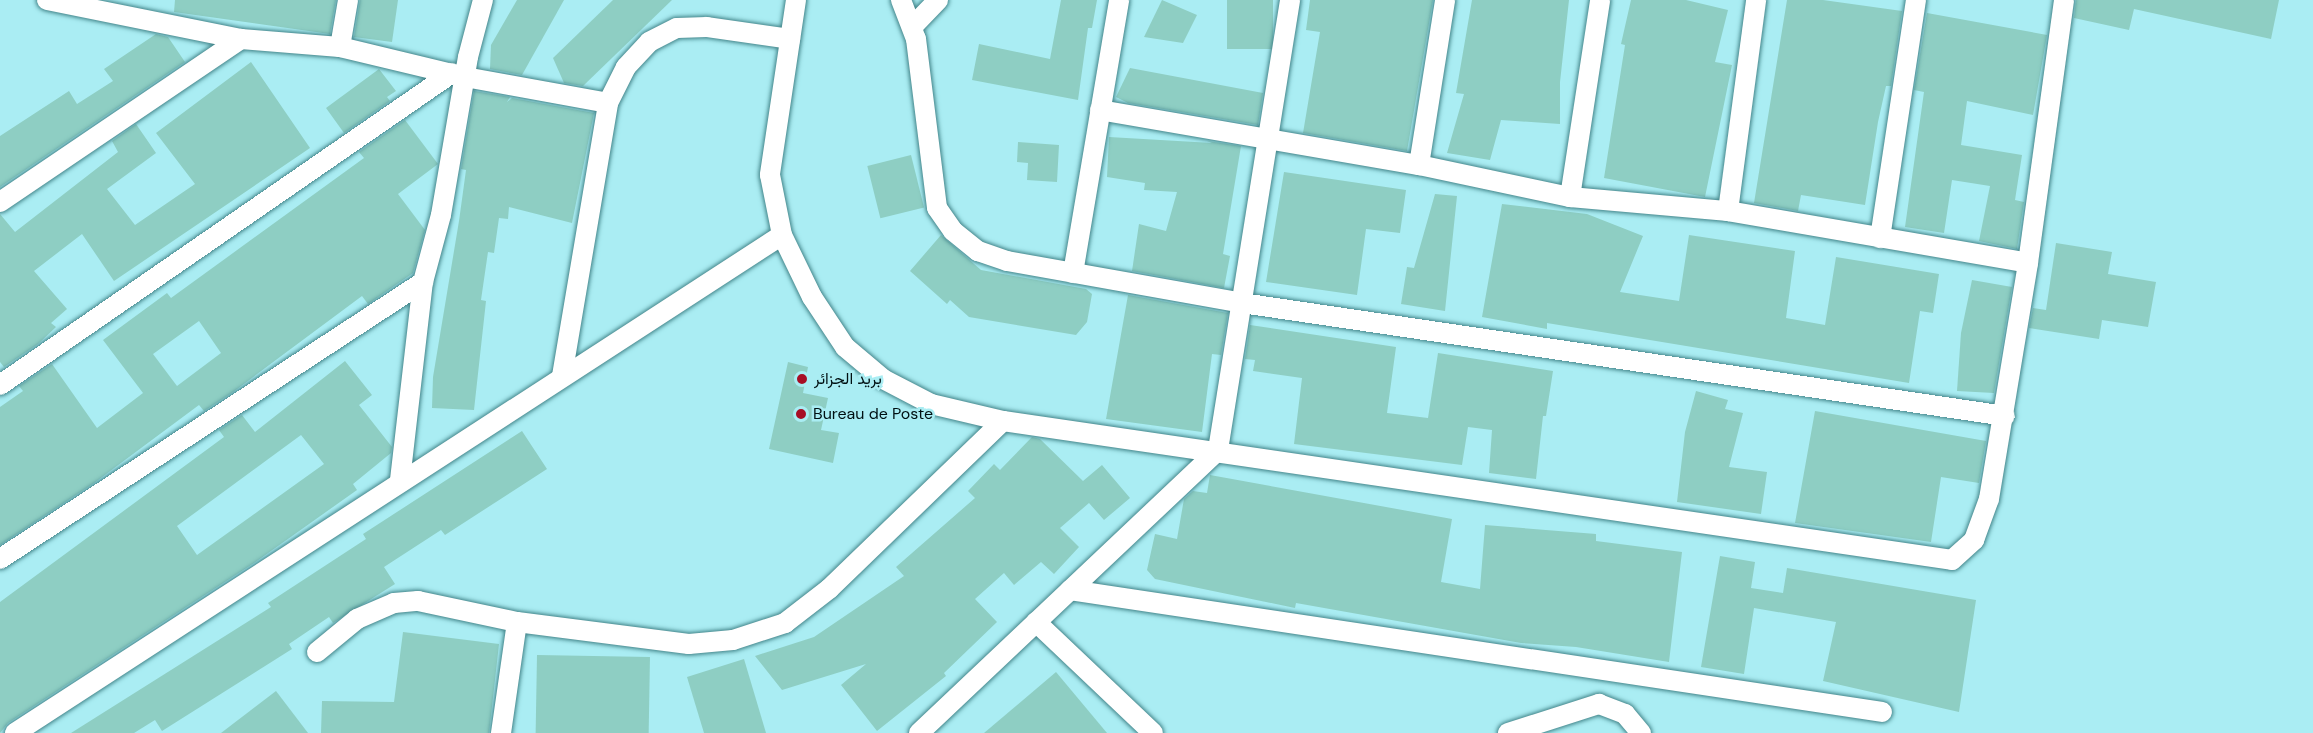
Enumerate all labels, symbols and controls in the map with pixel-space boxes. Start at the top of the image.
place label: بريد الجزائر [814,369,882,389]
marker: بريد الجزائر [795,372,809,386]
place label: Bureau de Poste [813,404,933,424]
marker: Bureau de Poste [794,407,808,421]

